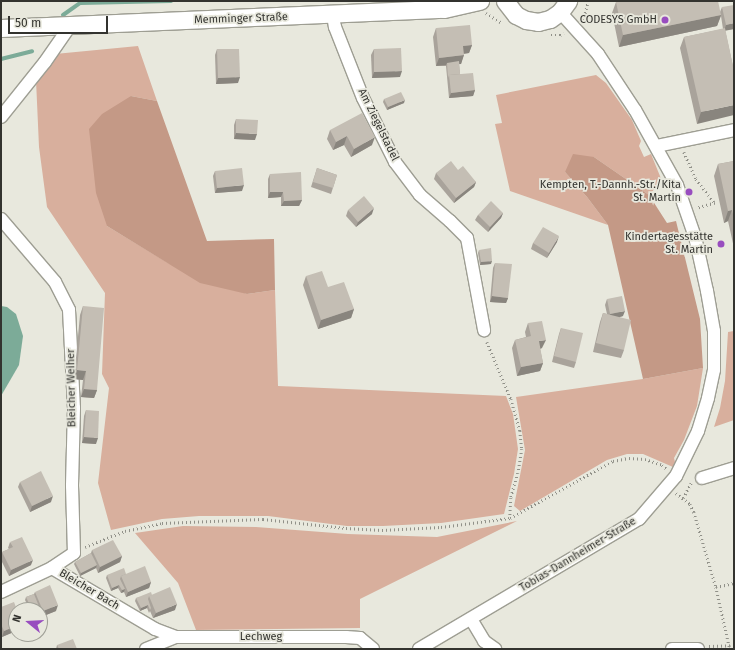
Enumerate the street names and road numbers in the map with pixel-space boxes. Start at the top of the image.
street label: Memminger Straße [194,11,288,27]
street label: Am Ziegelstadel [355,87,401,163]
street label: Bleicher Weiher [65,349,79,427]
street label: Tobias-Dannheimer-Straße [517,515,639,595]
street label: Bleicher Bach [56,567,122,613]
street label: Lechweg [240,630,282,644]

